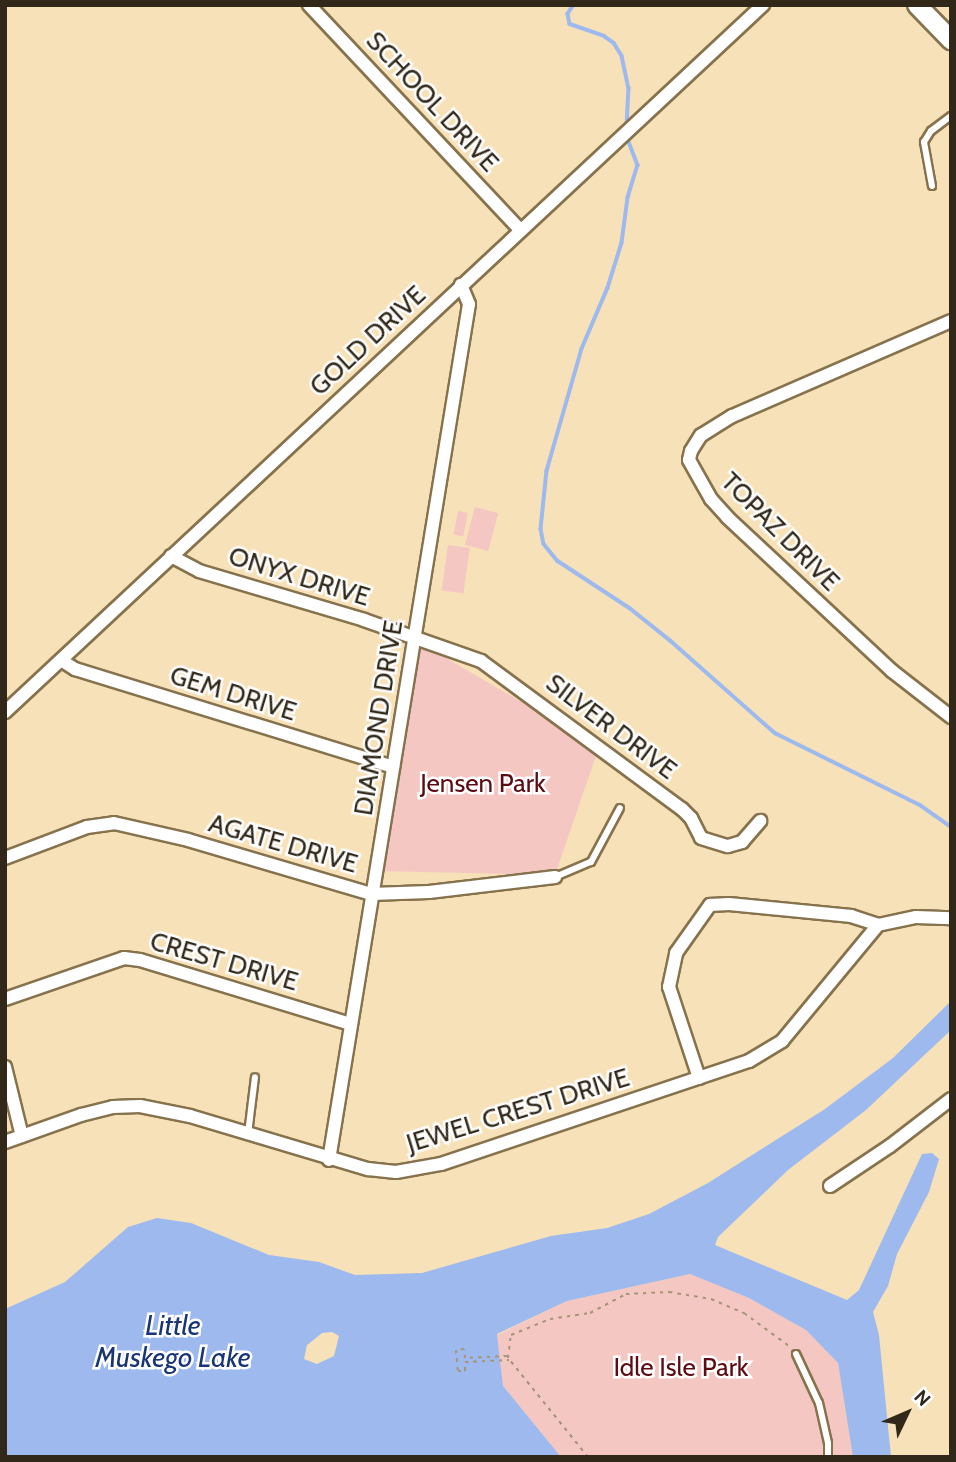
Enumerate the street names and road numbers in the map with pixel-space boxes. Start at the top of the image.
street label: SCHOOL DRIVE [359,26,505,178]
street label: GOLD DRIVE [304,280,432,402]
street label: TOPAZ DRIVE [714,466,846,598]
street label: ONYX DRIVE [225,541,373,613]
street label: DIAMOND DRIVE [348,618,410,818]
street label: GEM DRIVE [166,660,300,728]
street label: SILVER DRIVE [540,668,682,786]
street label: AGATE DRIVE [205,808,361,880]
street label: CREST DRIVE [146,926,302,998]
street label: JEWEL CREST DRIVE [403,1062,633,1160]

